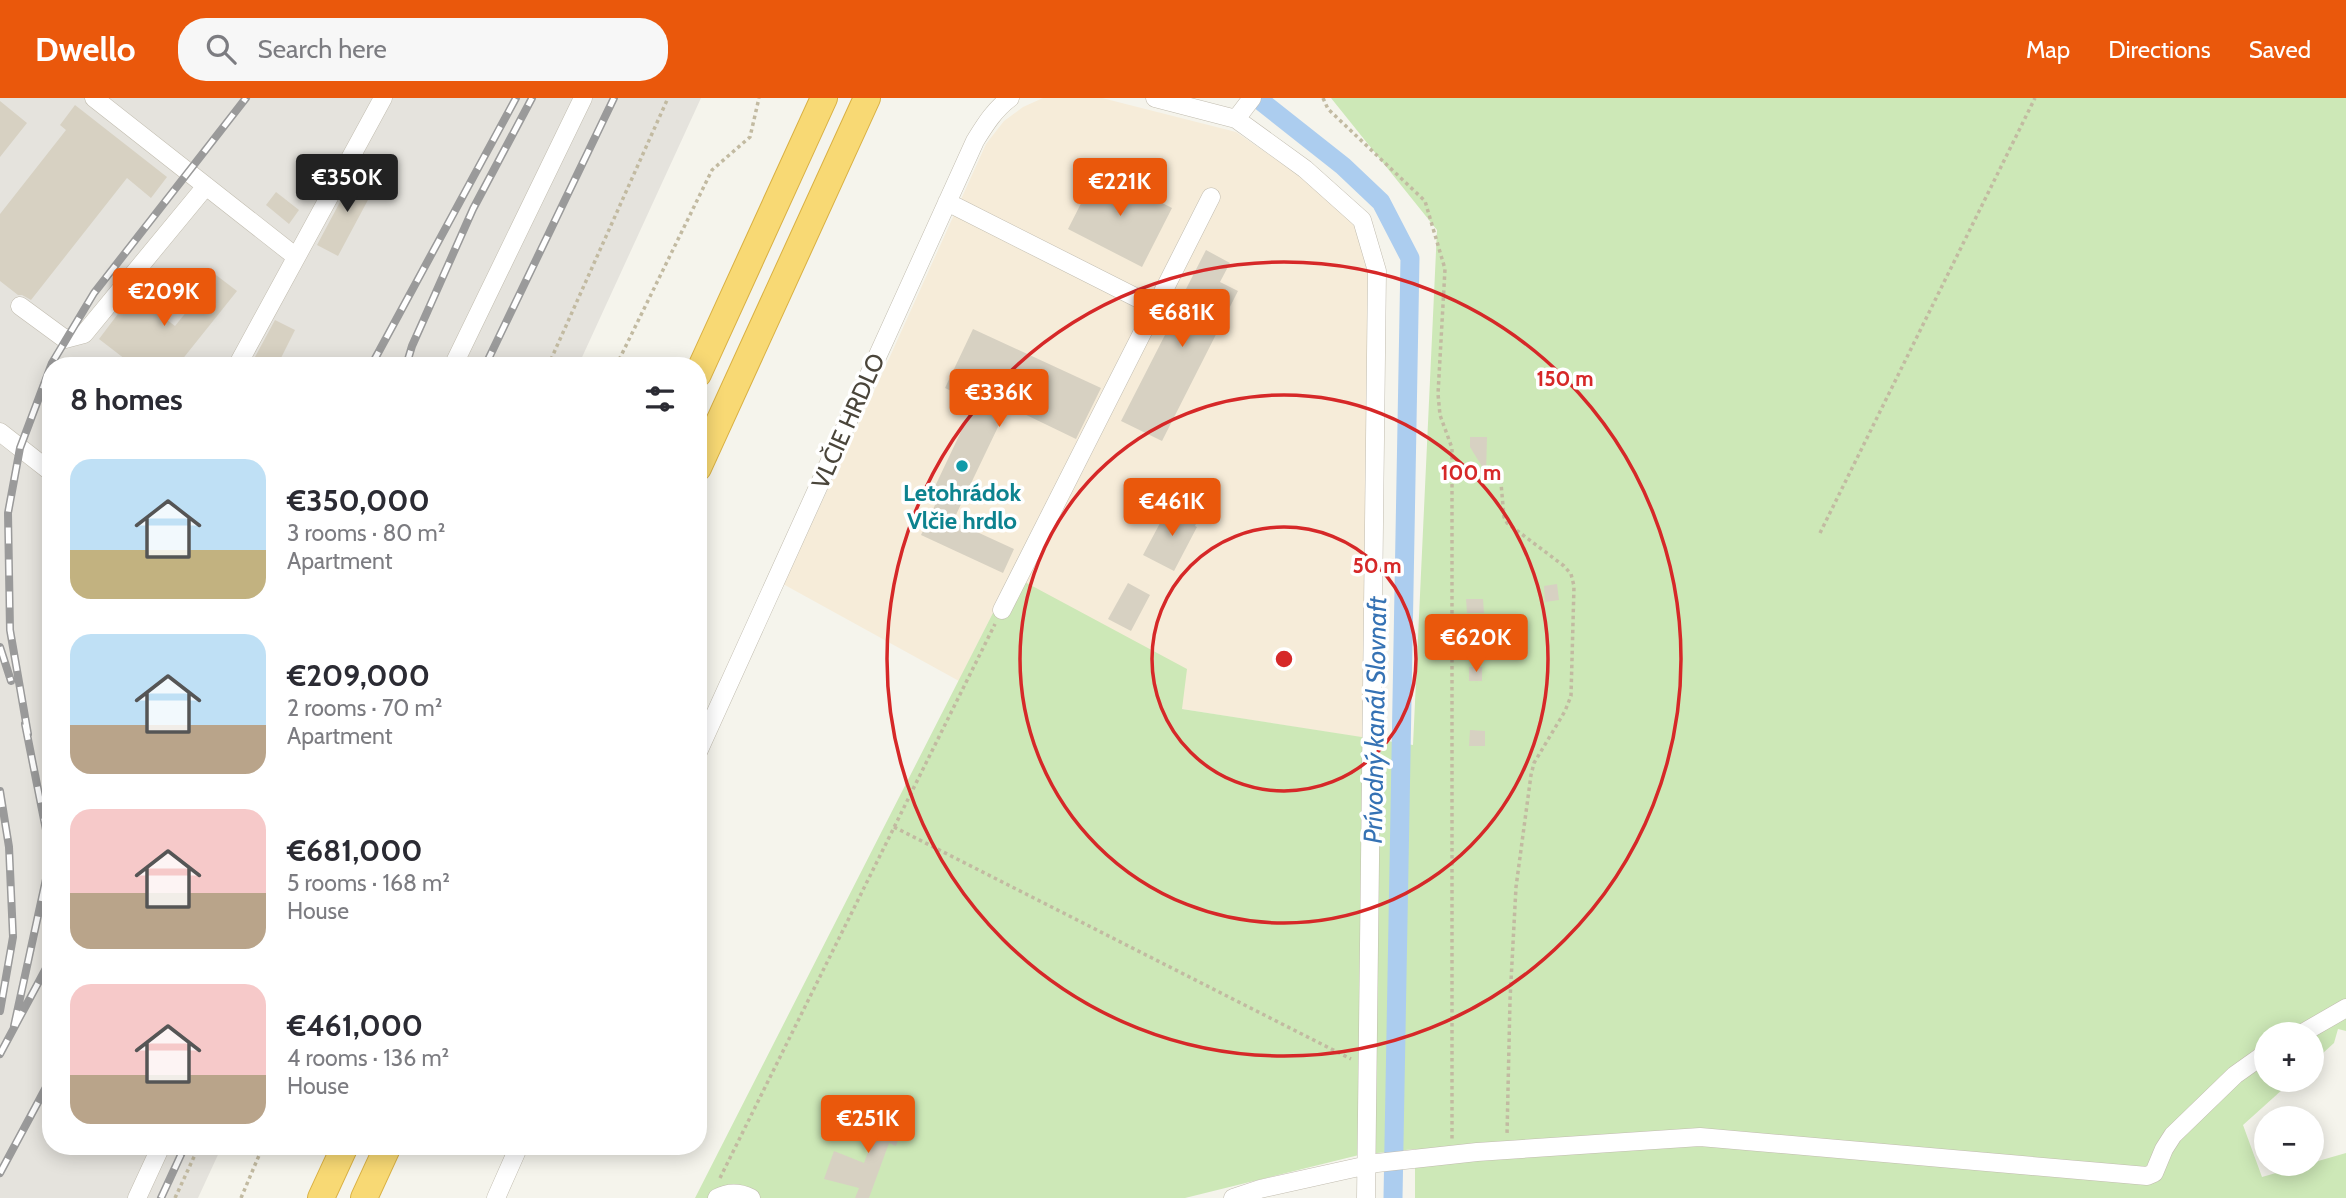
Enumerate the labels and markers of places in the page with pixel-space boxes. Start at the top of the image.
pin: €350K [298,155,396,214]
pin: €221K [1071,158,1169,218]
pin: €209K [115,268,213,328]
pin: €681K [1133,289,1231,349]
pin: €336K [950,370,1048,429]
marker: Letohrádok Vlčie hrdlo [954,458,970,474]
place label: Letohrádok Vlčie hrdlo [903,478,1021,535]
pin: €461K [1123,478,1221,538]
pin: €620K [1427,614,1525,674]
centre of rings [1272,647,1296,671]
pin: €251K [819,1096,917,1155]

